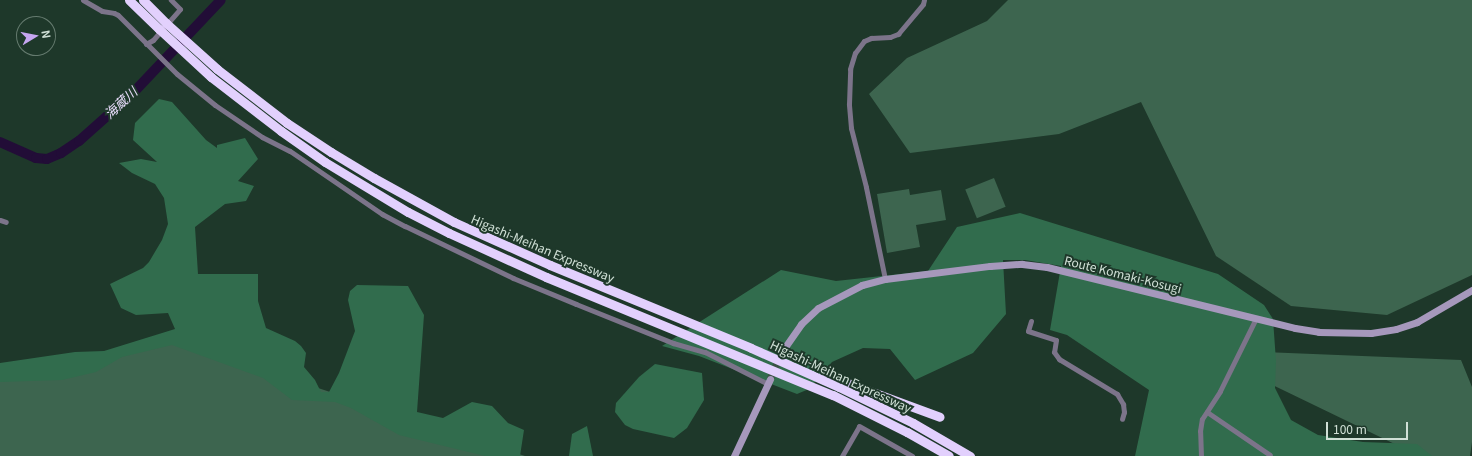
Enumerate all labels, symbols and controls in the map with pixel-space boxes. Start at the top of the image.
north arrow [16,16,56,56]
text: N [38,29,55,40]
water label: 海蔵川 [101,84,141,122]
street label: Higashi-Meihan Expressway [469,211,617,285]
street label: Route Komaki-Kosugi [1063,252,1183,296]
street label: Higashi-Meihan Expressway [768,337,914,415]
scale bar [1328,414,1410,440]
text: 100 m [1333,420,1367,437]

